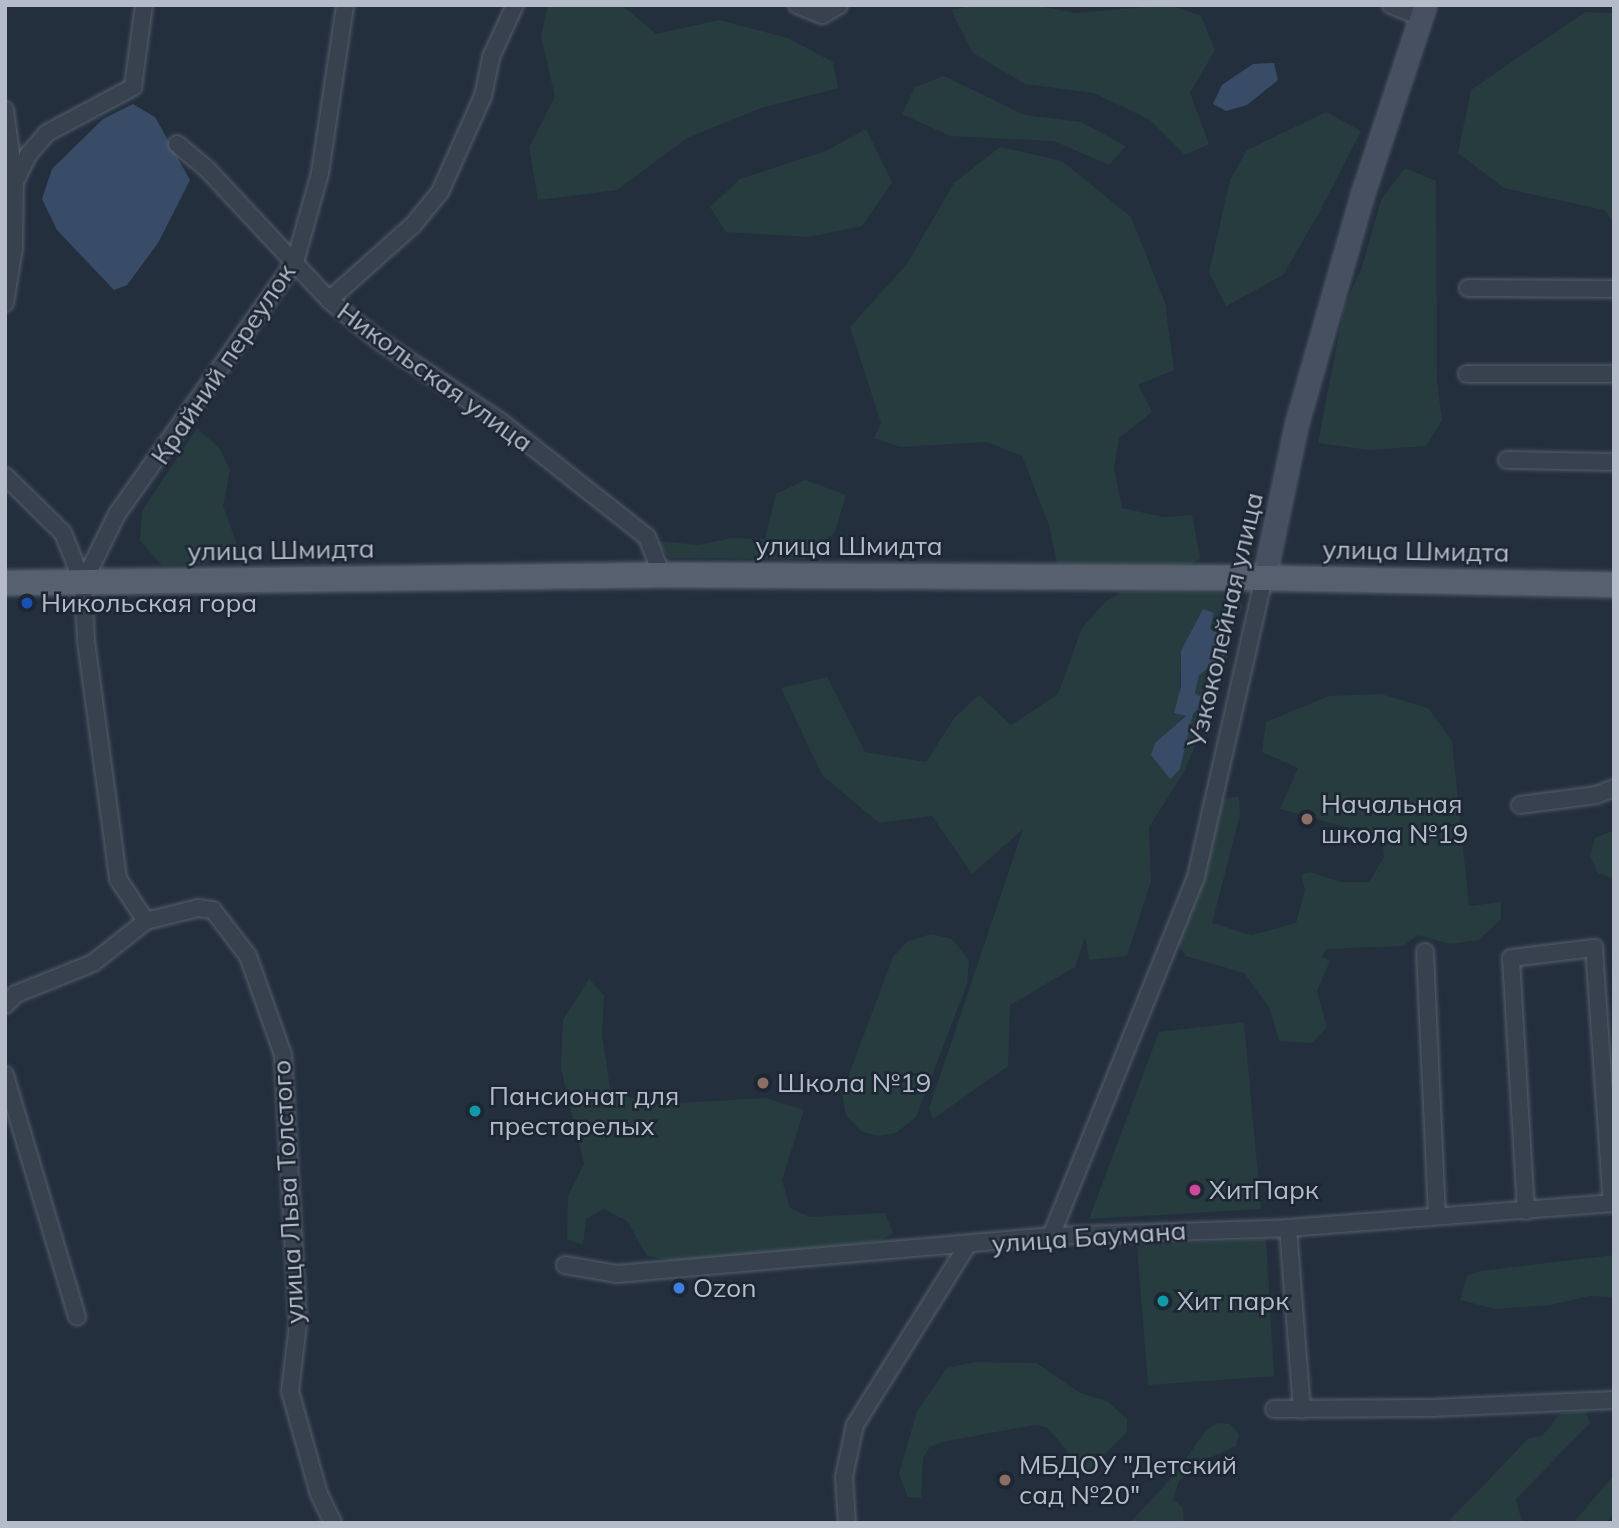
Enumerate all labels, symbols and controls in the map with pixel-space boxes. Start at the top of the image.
street label: Крайний переулок [144,258,302,470]
street label: Никольская улица [331,296,539,458]
street label: Узкоколейная улица [1180,489,1270,751]
street label: улица Шмидта [755,530,943,562]
street label: улица Шмидта [187,533,375,567]
street label: улица Шмидта [1322,534,1510,568]
place label: Никольская гора [41,587,257,619]
marker: Никольская гора [19,595,35,611]
place label: Начальная школа №19 [1321,788,1468,850]
marker: Начальная школа №19 [1299,811,1315,827]
street label: улица Льва Толстого [266,1059,310,1325]
place label: Школа №19 [777,1067,931,1099]
marker: Школа №19 [755,1075,771,1091]
place label: Пансионат для престарелых [489,1080,679,1142]
marker: Пансионат для престарелых [467,1103,483,1119]
place label: ХитПарк [1209,1174,1319,1206]
marker: ХитПарк [1187,1182,1203,1198]
street label: улица Баумана [991,1215,1187,1259]
place label: Ozon [693,1272,756,1304]
marker: Ozon [671,1280,687,1296]
place label: Хит парк [1177,1285,1289,1317]
marker: Хит парк [1155,1293,1171,1309]
place label: МБДОУ "Детский сад №20" [1019,1449,1237,1510]
marker: МБДОУ "Детский сад №20" [997,1472,1013,1488]

